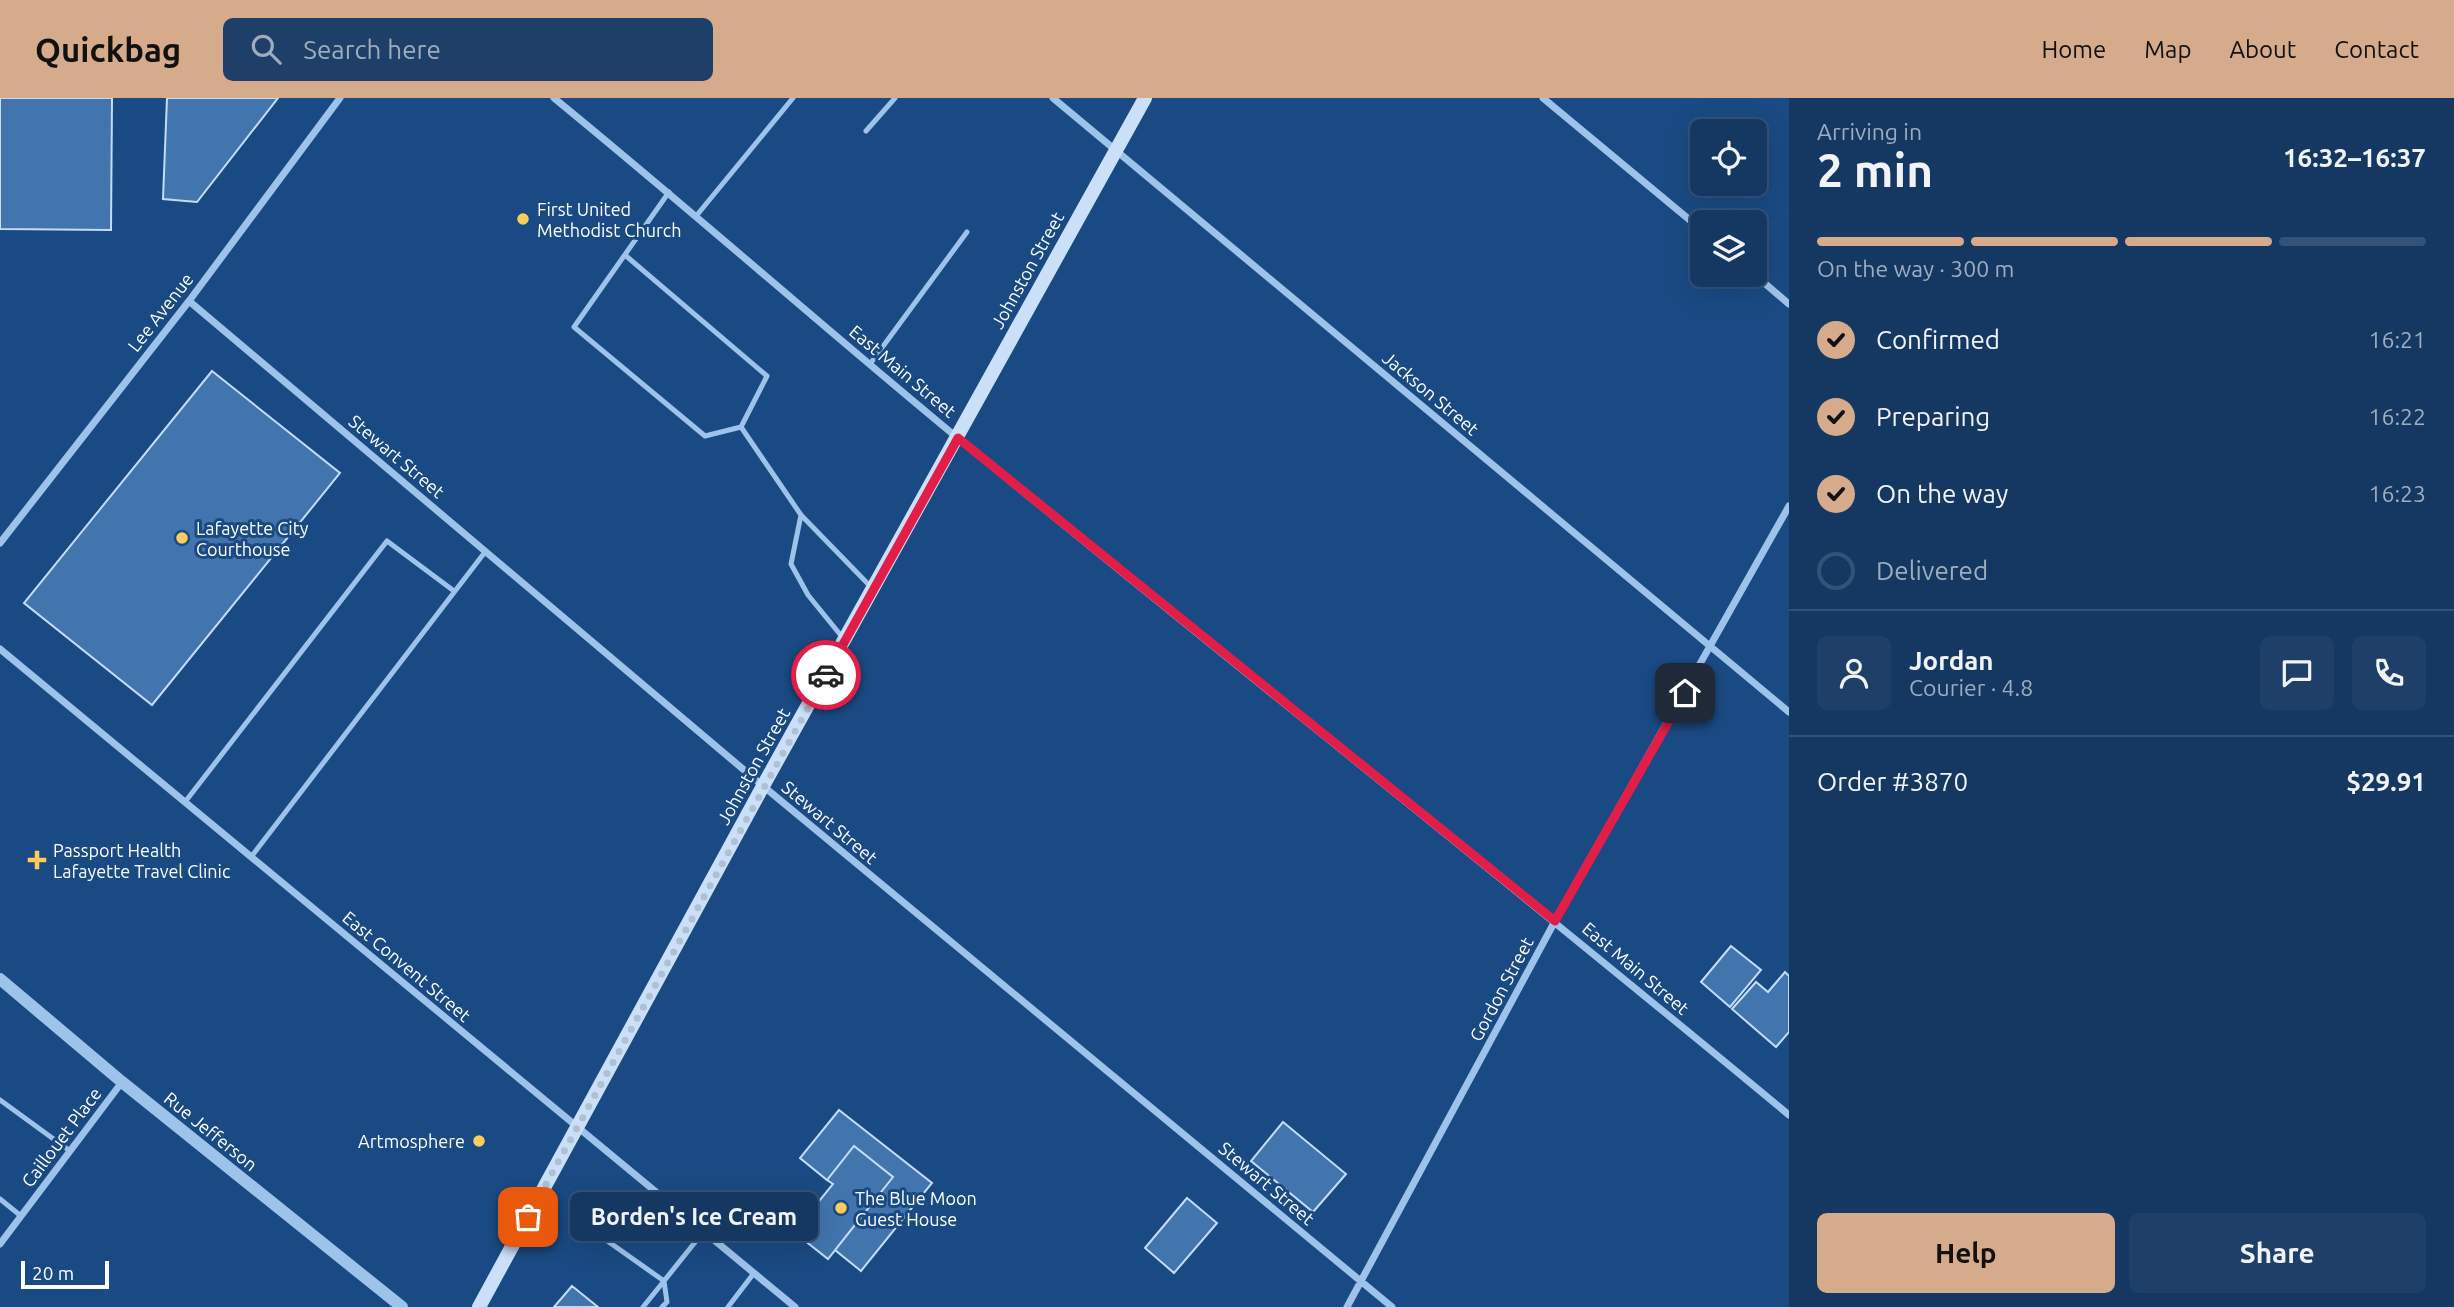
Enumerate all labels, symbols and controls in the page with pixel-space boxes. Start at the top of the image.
search box [223,18,713,81]
icon: search [247,30,285,68]
text: Quickbag [35,31,181,68]
text: Search here [303,35,441,64]
text: Home [2041,36,2106,63]
text: Map [2144,36,2191,63]
text: About [2229,36,2296,63]
text: Contact [2334,36,2419,63]
map controls [1690,119,1767,287]
button: locate [1690,119,1767,196]
text: Arriving in [1817,119,1922,144]
text: 16:32–16:37 [2283,143,2426,172]
text: 2 min [1817,144,1933,196]
place label: First United Methodist Church [537,199,681,240]
street label: Johnston Street [987,208,1067,332]
button: layers [1690,210,1767,287]
marker: First United Methodist Church [515,211,531,227]
text: On the way · 300 m [1817,256,2014,281]
street label: Lee Avenue [123,269,197,355]
street label: East Main Street [846,321,960,421]
icon: check [1817,321,1855,359]
text: Confirmed [1876,325,2000,354]
text: 16:21 [2368,327,2426,352]
street label: Jackson Street [1379,347,1483,439]
icon: check [1817,398,1855,436]
text: Preparing [1876,402,1990,431]
text: 16:22 [2368,404,2426,429]
street label: Stewart Street [345,410,449,502]
icon: check [1817,475,1855,513]
text: On the way [1876,479,2008,508]
text: 16:23 [2368,481,2426,506]
place label: Lafayette City Courthouse [196,518,309,559]
marker: Lafayette City Courthouse [174,530,190,546]
text: Delivered [1876,556,1988,585]
button: person [1817,636,1891,710]
button: chat [2260,636,2334,710]
button: phone [2352,636,2426,710]
courier [791,640,861,710]
text: Jordan [1909,646,1994,675]
icon: car [807,656,845,694]
pin [1655,663,1715,723]
icon: home [1666,674,1704,712]
text: Courier · 4.8 [1909,675,2033,700]
street label: Johnston Street [713,704,793,828]
text: Order #3870 [1817,767,1968,796]
text: $29.91 [2346,767,2426,796]
street label: Stewart Street [778,776,882,868]
place label: Passport Health Lafayette Travel Clinic [53,840,230,881]
marker: Passport Health Lafayette Travel Clinic [27,850,47,870]
street label: East Convent Street [339,907,475,1025]
street label: East Main Street [1579,918,1693,1018]
street label: Gordon Street [1465,934,1537,1044]
street label: Caillouet Place [17,1083,105,1191]
street label: Rue Jefferson [161,1088,261,1174]
place label: Artmosphere [358,1131,465,1151]
marker: Artmosphere [471,1133,487,1149]
street label: Stewart Street [1215,1137,1319,1229]
pin [498,1187,558,1247]
place label: The Blue Moon Guest House [855,1188,977,1229]
callout: Borden's Ice Cream [570,1192,818,1242]
icon: bag [509,1198,547,1236]
marker: The Blue Moon Guest House [833,1200,849,1216]
text: Borden's Ice Cream [591,1204,797,1229]
button: Help [1817,1213,2115,1293]
button: Share [2129,1213,2426,1293]
scale bar [21,1258,108,1290]
text: 20 m [32,1262,74,1284]

